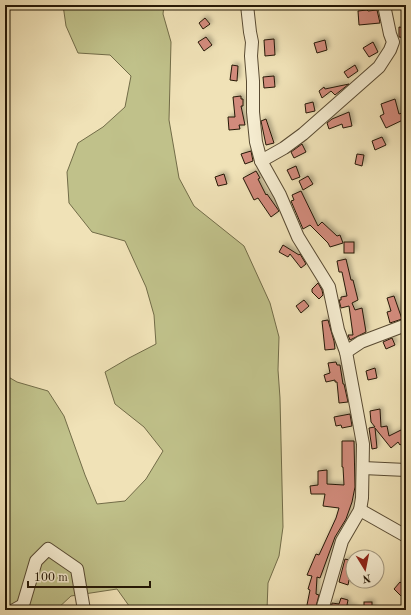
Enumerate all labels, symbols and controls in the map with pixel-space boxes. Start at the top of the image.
north arrow [345,549,385,589]
scale bar [28,563,150,589]
text: N [361,571,372,584]
text: 100 m [34,572,68,584]

